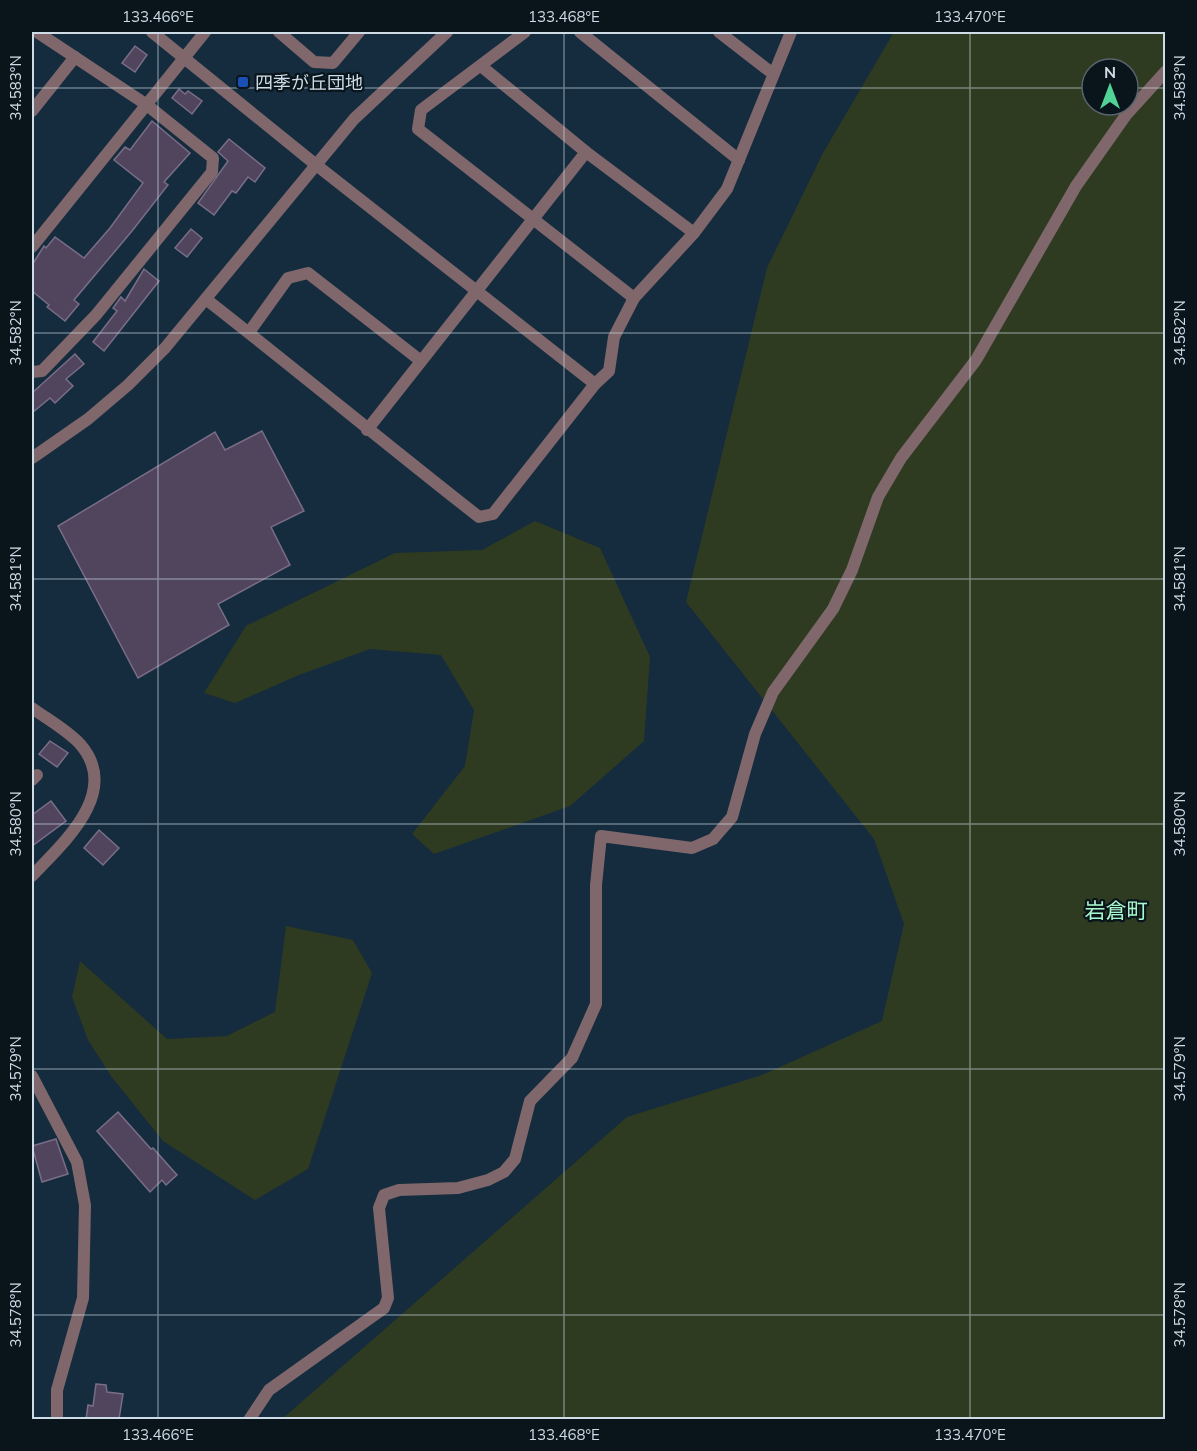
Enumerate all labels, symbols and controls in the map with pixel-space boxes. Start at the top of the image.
text: 133.466°E [122,7,194,26]
text: 133.468°E [528,7,600,26]
text: 133.470°E [934,7,1006,26]
text: 34.583°N [6,55,25,121]
text: 34.583°N [1170,55,1189,121]
north arrow [1080,57,1140,117]
text: N [1104,62,1116,82]
place label: 四季が丘団地 [255,71,363,94]
marker: 四季が丘団地 [236,75,250,89]
text: 34.582°N [6,300,25,366]
text: 34.582°N [1170,300,1189,366]
text: 34.581°N [6,546,25,612]
text: 34.581°N [1170,546,1189,612]
text: 34.580°N [6,791,25,857]
text: 34.580°N [1170,791,1189,857]
district label: 岩倉町 [1085,897,1148,923]
text: 34.579°N [6,1036,25,1102]
text: 34.579°N [1170,1036,1189,1102]
text: 34.578°N [6,1282,25,1348]
text: 34.578°N [1170,1282,1189,1348]
text: 133.466°E [122,1425,194,1444]
text: 133.468°E [528,1425,600,1444]
text: 133.470°E [934,1425,1006,1444]

